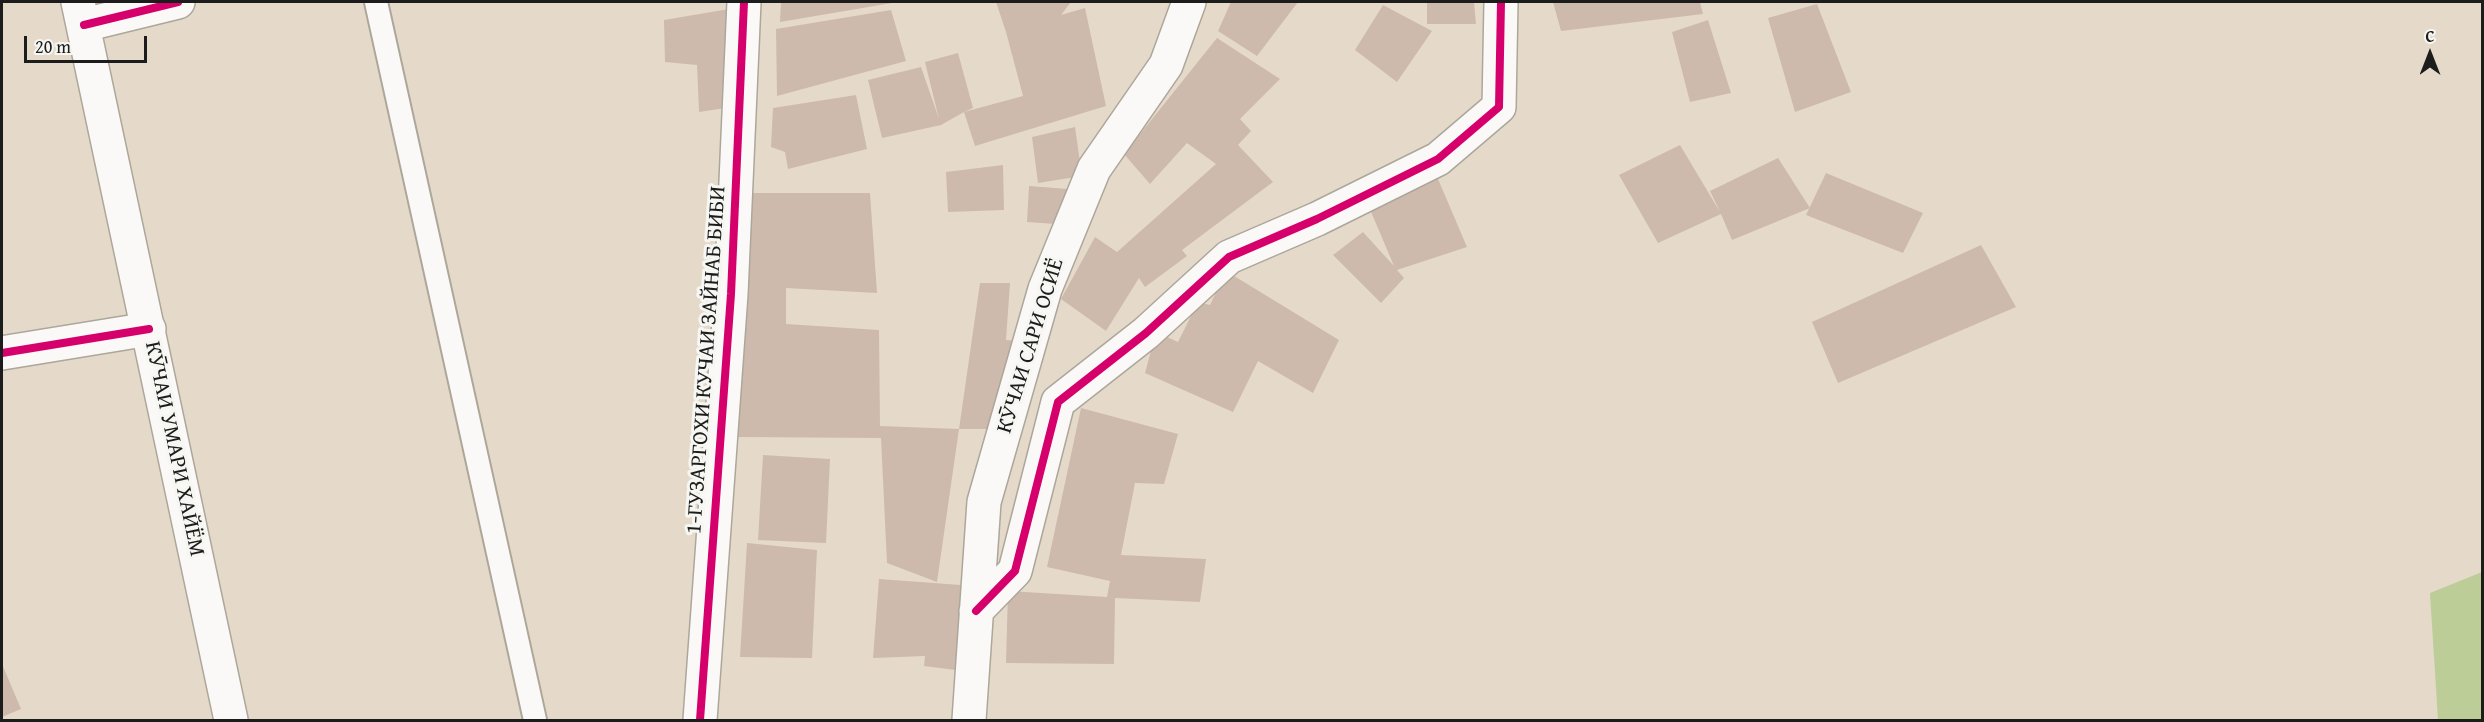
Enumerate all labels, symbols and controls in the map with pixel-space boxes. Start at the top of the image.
scale bar [27,24,150,62]
north arrow [2400,24,2460,84]
text: С [2425,24,2435,48]
text: 20 m [35,33,71,60]
street label: 1-ГУЗАРГОХИ КУЧАИ ЗАЙНАБ БИБИ [682,185,732,535]
street label: КӮЧАИ САРИ ОСИЁ [992,255,1070,437]
street label: КӮЧАИ УМАРИ ХАЙЁМ [138,339,210,559]

